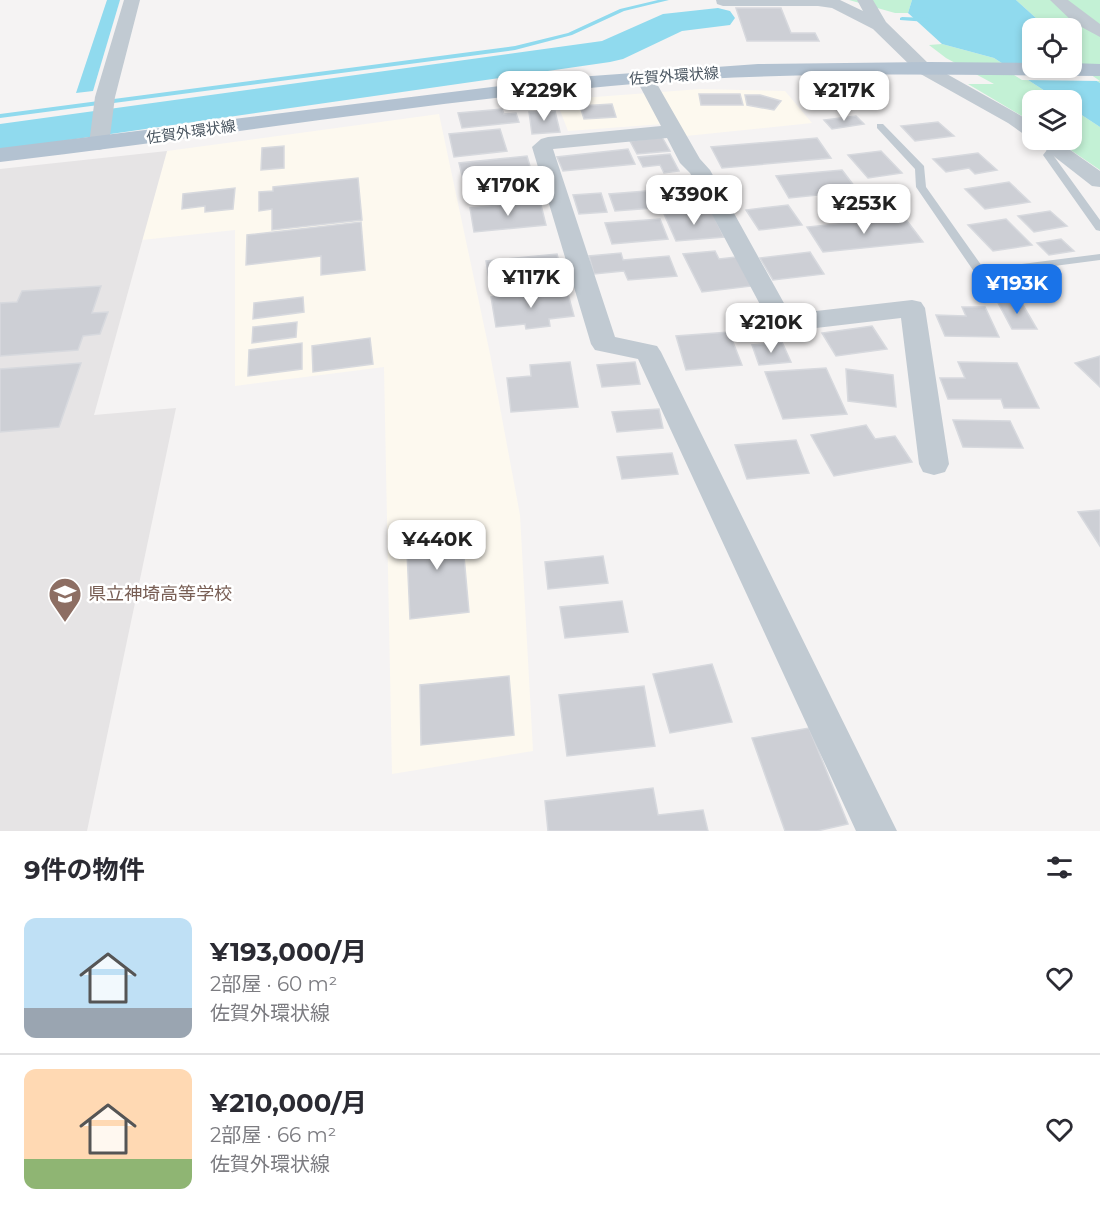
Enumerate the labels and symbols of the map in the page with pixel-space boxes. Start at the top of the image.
street label: 佐賀外環状線 [628,63,720,88]
pin: ¥229K [502,71,586,122]
pin: ¥217K [802,71,886,122]
street label: 佐賀外環状線 [145,116,237,147]
pin: ¥170K [466,166,550,217]
pin: ¥390K [652,175,736,226]
pin: ¥253K [822,184,906,235]
pin: ¥117K [489,258,573,309]
pin: ¥193K [975,264,1059,315]
pin: ¥210K [729,303,813,354]
pin: ¥440K [395,520,479,571]
school or university icon: 県立神埼高等学校 [47,576,83,623]
place label: 県立神埼高等学校 [88,583,232,605]

